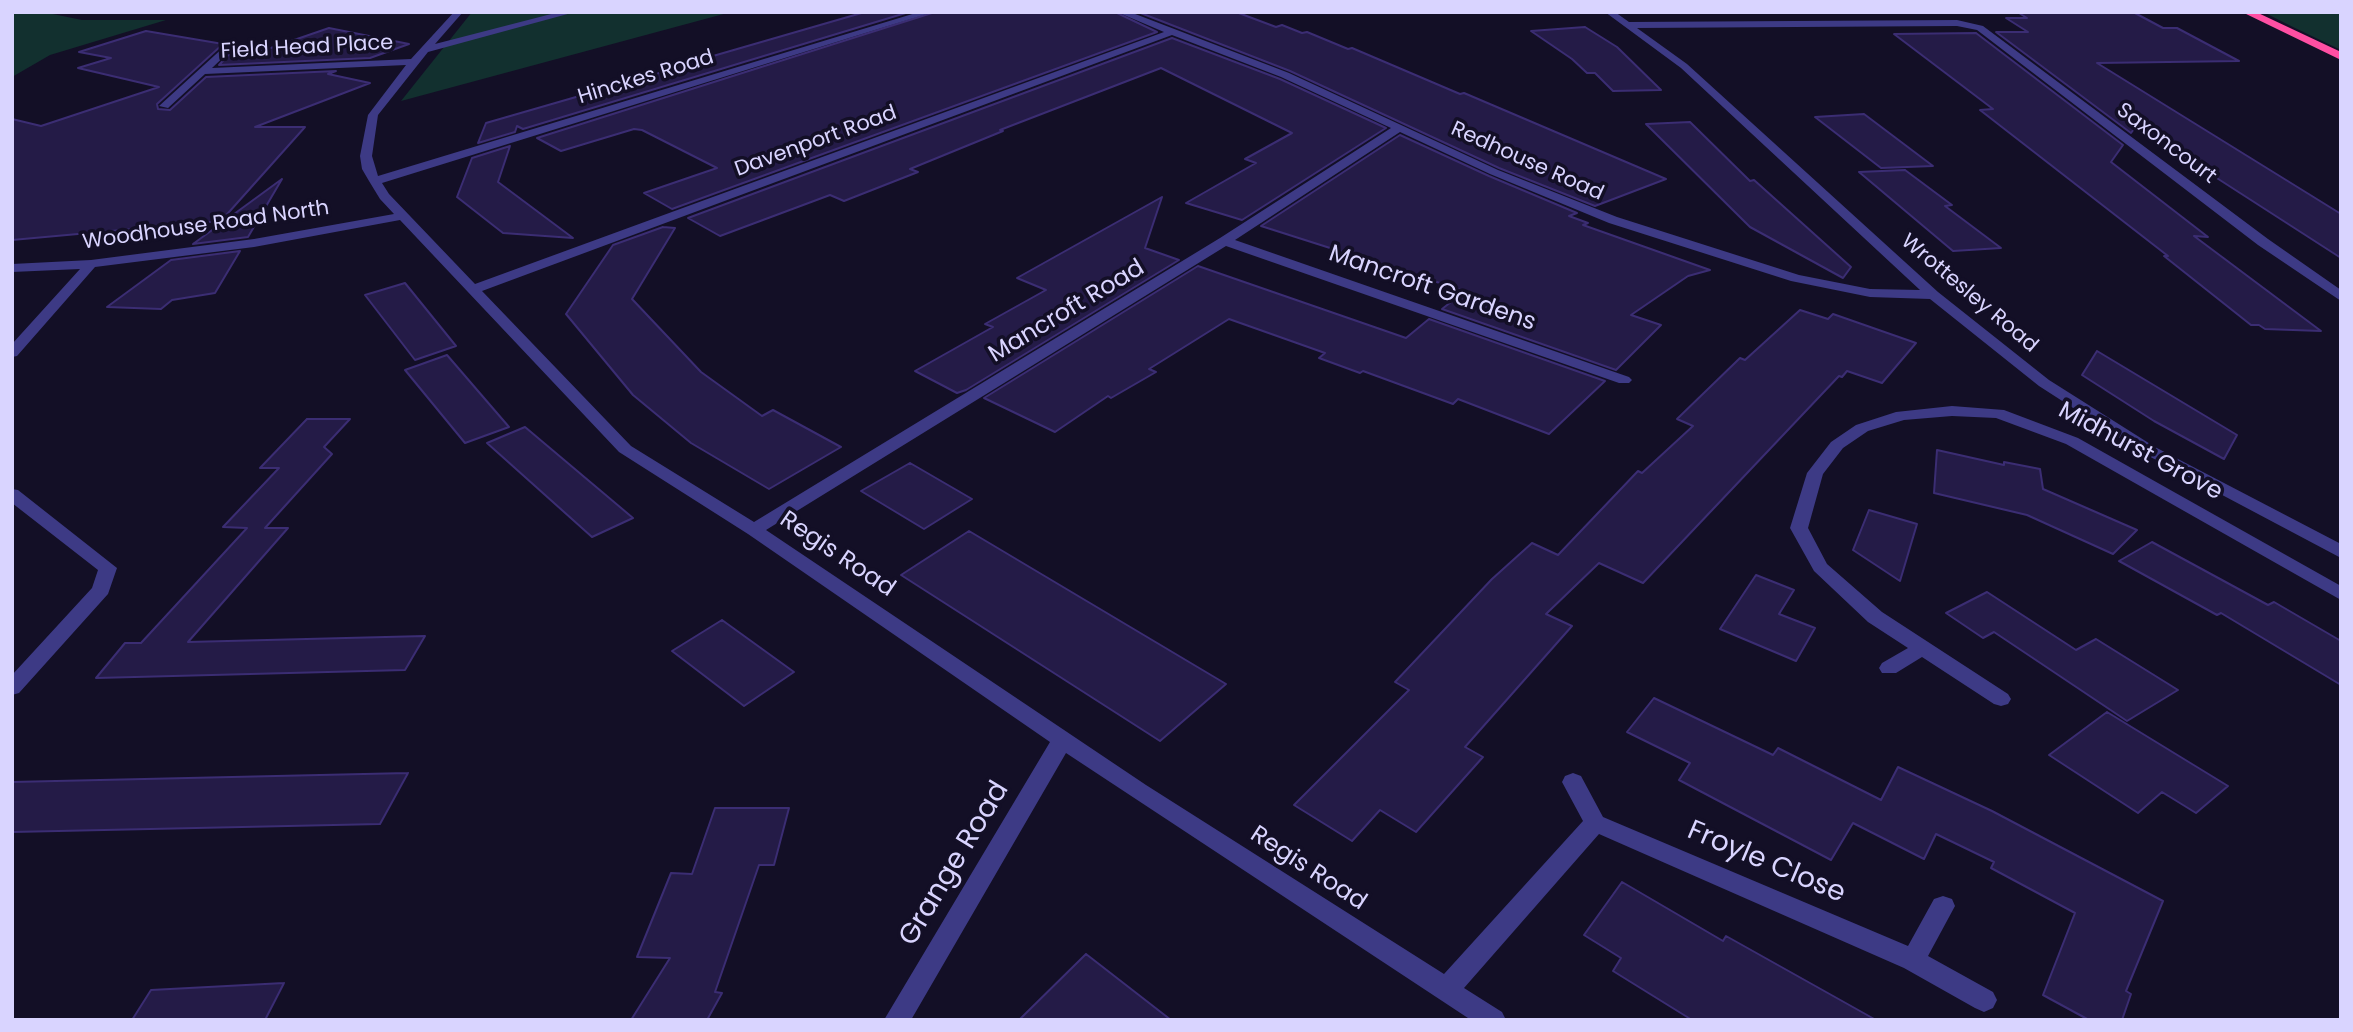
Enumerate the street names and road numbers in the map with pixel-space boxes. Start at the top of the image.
street label: Field Head Place [220,31,394,65]
street label: Hinckes Road [575,45,717,111]
street label: Saxoncourt [2111,98,2221,190]
street label: Davenport Road [732,101,900,183]
street label: Redhouse Road [1447,117,1607,207]
street label: Woodhouse Road North [81,196,331,256]
street label: Wrottesley Road [1895,229,2043,359]
street label: Mancroft Gardens [1325,240,1539,338]
street label: Mancroft Road [984,254,1150,370]
street label: Midhurst Grove [2053,397,2227,507]
street label: Regis Road [774,506,900,604]
street label: Grange Road [893,776,1017,952]
street label: Froyle Close [1682,815,1850,911]
street label: Regis Road [1244,821,1372,917]

